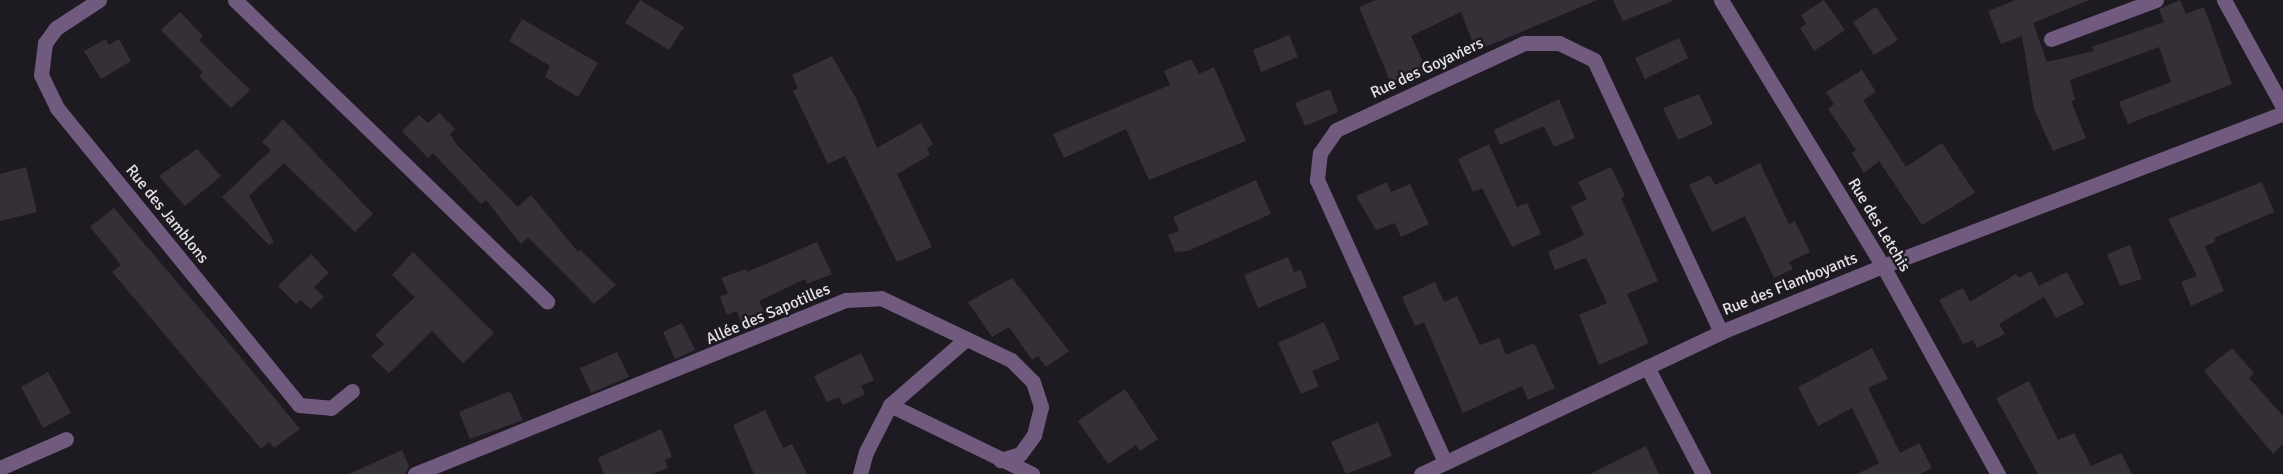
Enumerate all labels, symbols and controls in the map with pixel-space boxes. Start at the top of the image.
street label: Rue des Goyaviers [1368,33,1486,103]
street label: Rue des Jamblons [121,161,213,267]
street label: Rue des Letchis [1844,175,1914,275]
street label: Rue des Flamboyants [1720,248,1860,320]
street label: Allée des Sapotilles [703,279,833,349]

